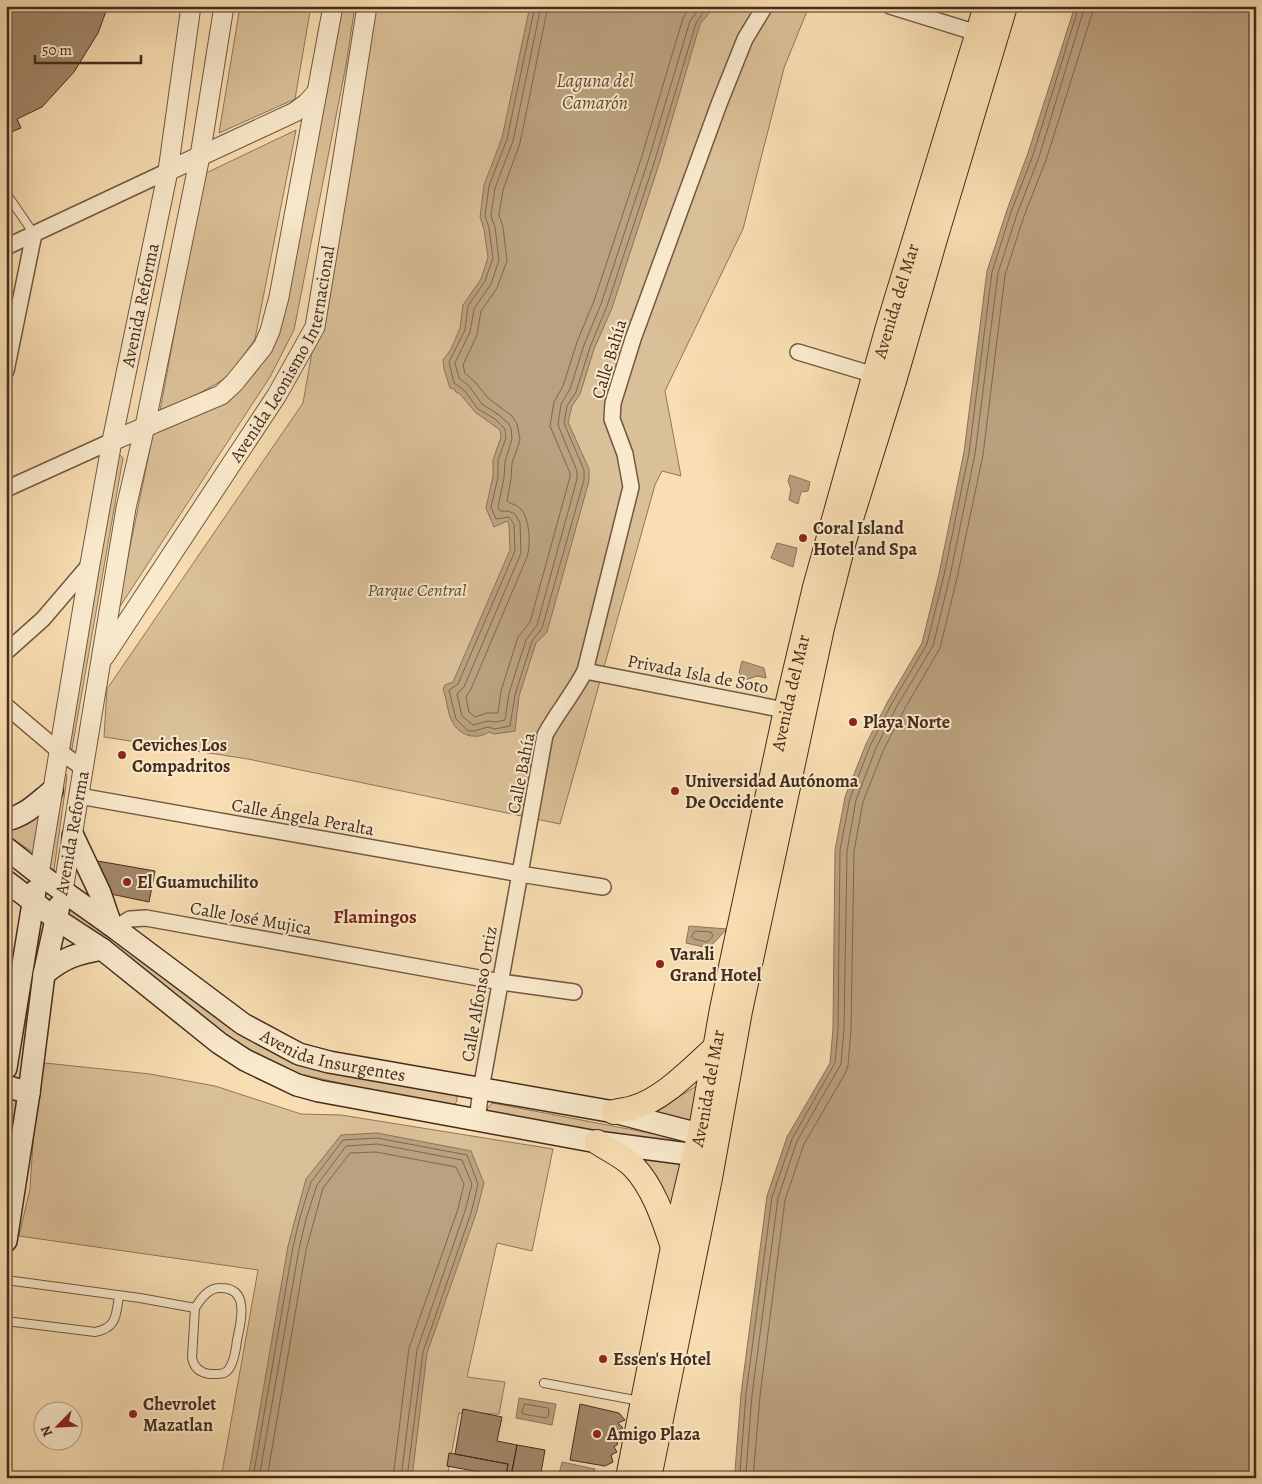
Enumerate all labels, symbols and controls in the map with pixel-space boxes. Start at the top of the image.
scale bar [35,32,141,64]
text: 50 m [42,40,72,60]
water label: Laguna del Camarón [556,68,634,116]
street label: Avenida Reforma [115,240,165,370]
street label: Avenida del Mar [868,240,925,362]
street label: Avenida Leonismo Internacional [223,243,340,468]
street label: Calle Bahía [585,316,633,402]
place label: Coral Island Hotel and Spa [813,516,917,561]
marker: Coral Island Hotel and Spa [797,532,809,544]
park label: Parque Central [367,578,467,602]
street label: Avenida del Mar [765,632,815,754]
street label: Privada Isla de Soto [625,649,771,699]
place label: Playa Norte [863,710,950,734]
marker: Playa Norte [847,716,859,728]
street label: Calle Bahía [501,730,541,816]
place label: Ceviches Los Compadritos [132,733,230,778]
marker: Ceviches Los Compadritos [116,749,128,761]
street label: Avenida Reforma [49,768,95,898]
place label: Universidad Autónoma De Occidente [685,769,859,814]
marker: Universidad Autónoma De Occidente [669,785,681,797]
street label: Calle Ángela Peralta [230,793,377,841]
place label: El Guamuchilito [137,870,259,894]
marker: El Guamuchilito [121,876,133,888]
street label: Calle José Mujica [188,895,314,941]
district label: Flamingos [333,904,417,930]
street label: Calle Alfonso Ortiz [455,924,503,1064]
place label: Varali Grand Hotel [669,942,762,987]
marker: Varali Grand Hotel [654,958,666,970]
street label: Avenida Insurgentes [255,1023,408,1087]
street label: Avenida del Mar [685,1028,730,1150]
place label: Essen's Hotel [613,1347,711,1371]
marker: Essen's Hotel [597,1353,609,1365]
place label: Chevrolet Mazatlan [143,1392,216,1437]
north arrow [32,1402,82,1452]
marker: Chevrolet Mazatlan [127,1408,139,1420]
place label: Amigo Plaza [606,1422,701,1446]
text: N [36,1423,57,1440]
marker: Amigo Plaza [591,1428,603,1440]

